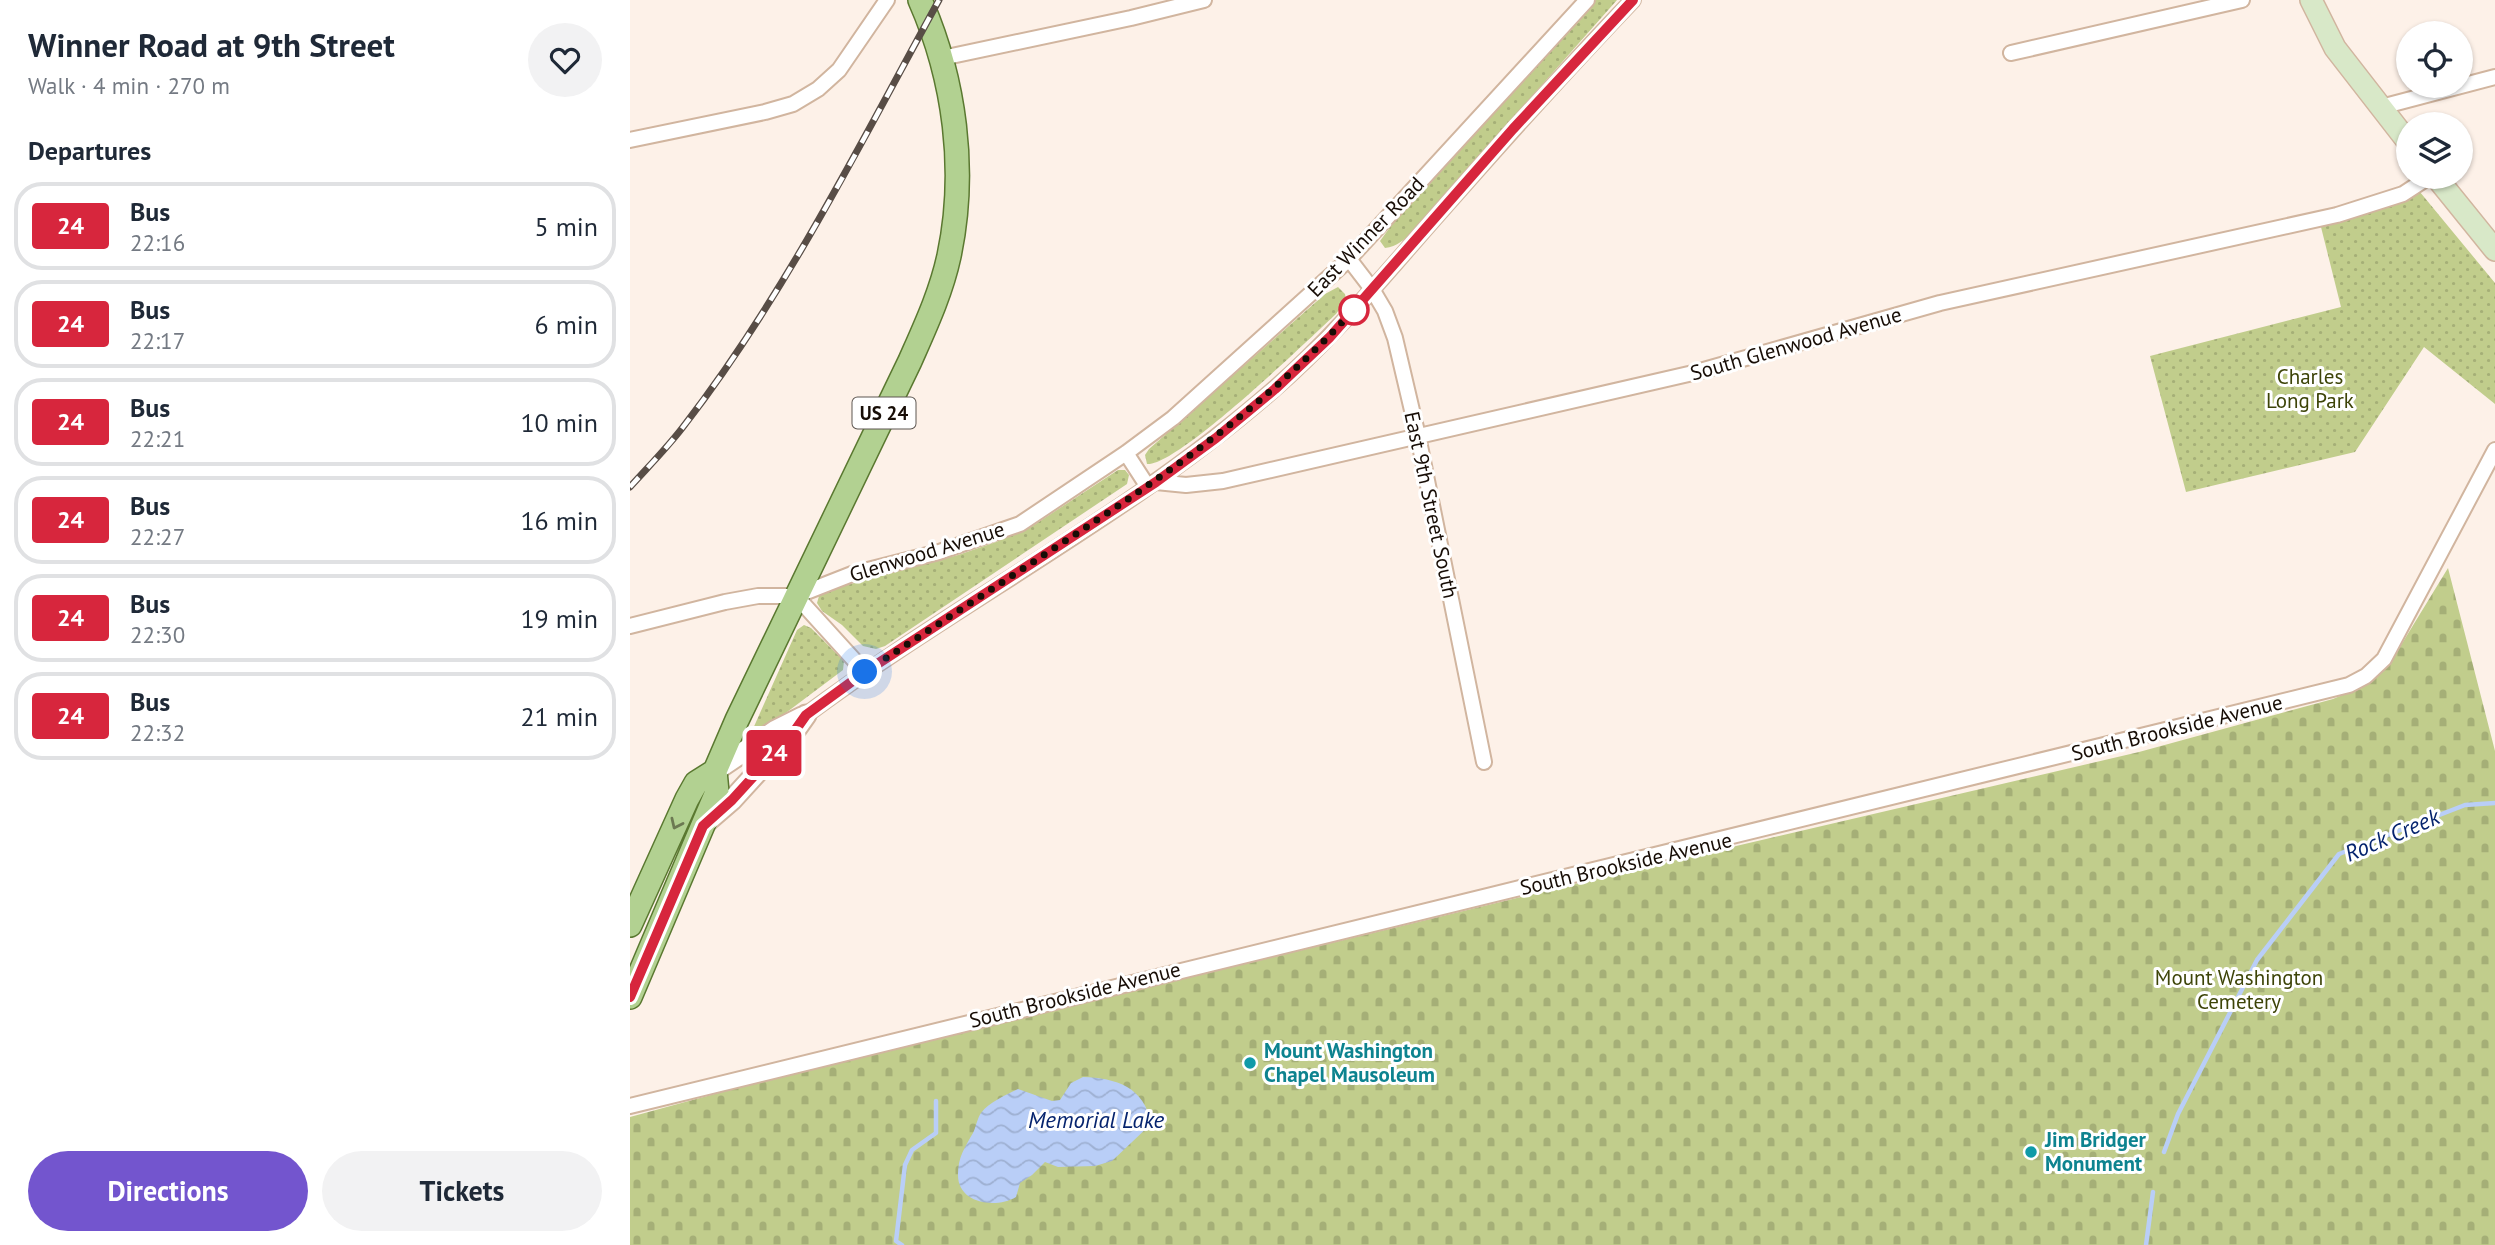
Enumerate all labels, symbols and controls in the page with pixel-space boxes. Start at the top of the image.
map controls [2396,21,2473,189]
button: locate [2396,21,2473,98]
text: Winner Road at 9th Street [28,23,395,66]
button: heart [528,23,602,97]
text: Walk · 4 min · 270 m [28,71,230,100]
button: layers [2396,112,2473,189]
text: Departures [28,134,151,167]
street label: East Winner Road [1302,171,1430,302]
text: Bus [130,195,170,228]
text: 24 [57,210,84,241]
text: 5 min [535,210,598,243]
text: 22:16 [130,228,185,257]
text: Bus [130,293,170,326]
unlabelled marker [1339,295,1369,325]
street label: South Glenwood Avenue [1687,300,1905,387]
text: 24 [57,308,84,339]
text: 6 min [535,308,598,341]
text: 22:17 [130,326,185,355]
park label: Charles Long Park [2266,363,2354,414]
text: Bus [130,391,170,424]
road number: US 24 [852,398,916,428]
text: 24 [57,406,84,437]
text: 10 min [520,406,598,439]
street label: East 9th Street South [1398,409,1464,601]
text: 22:21 [130,424,185,453]
text: Bus [130,489,170,522]
text: 24 [57,504,84,535]
text: 16 min [520,504,598,537]
street label: Glenwood Avenue [846,515,1008,588]
text: 22:27 [130,522,185,551]
text: Bus [130,587,170,620]
text: 24 [57,602,84,633]
text: 19 min [520,602,598,635]
text: 22:30 [130,620,185,649]
your location [847,654,882,689]
text: Bus [130,685,170,718]
street label: South Brookside Avenue [2068,688,2285,767]
text: 24 [57,700,84,731]
text: 21 min [520,700,598,733]
text: 22:32 [130,718,185,747]
line badge: 24 [743,730,806,776]
text: 24 [760,737,788,768]
water label: Rock Creek [2340,801,2445,867]
one-way arrow [670,817,684,830]
street label: South Brookside Avenue [1517,826,1735,901]
street label: South Brookside Avenue [966,955,1183,1034]
park label: Mount Washington Cemetery [2155,964,2323,1015]
place label: Mount Washington Chapel Mausoleum [1264,1037,1435,1088]
marker: Mount Washington Chapel Mausoleum [1242,1055,1258,1071]
water label: Memorial Lake [1028,1105,1164,1134]
place label: Jim Bridger Monument [2044,1126,2147,1177]
marker: Jim Bridger Monument [2023,1144,2039,1160]
button: Directions [28,1151,308,1231]
button: Tickets [322,1151,602,1231]

